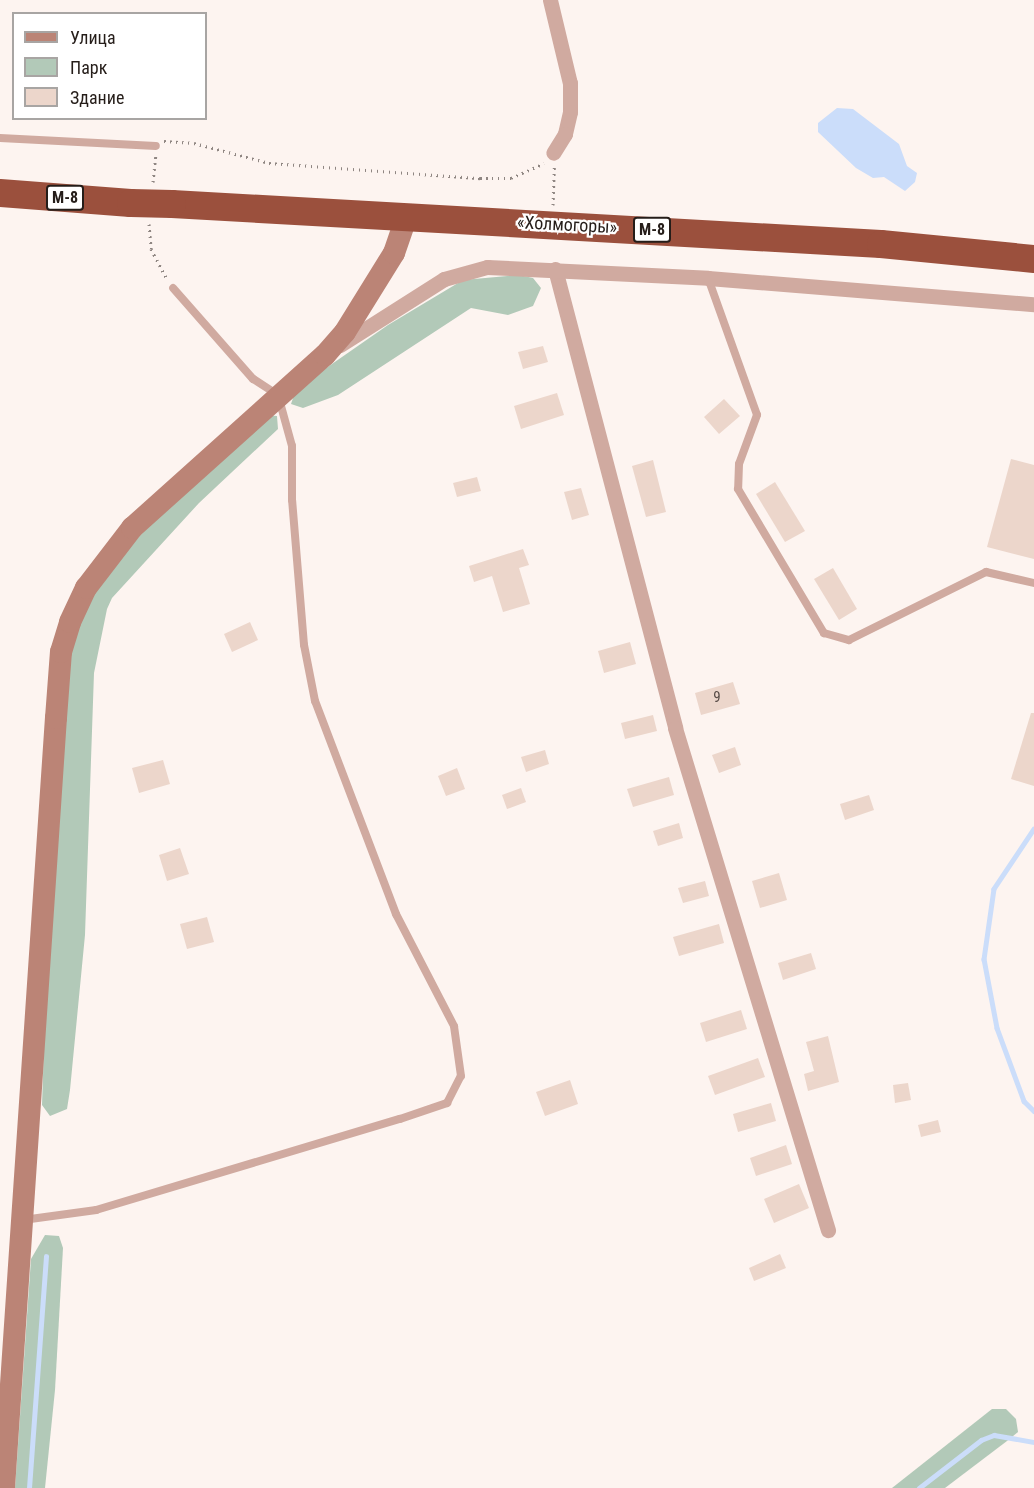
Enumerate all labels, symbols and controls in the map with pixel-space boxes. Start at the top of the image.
legend [12,12,207,120]
text: Улица [70,27,116,48]
text: Парк [70,57,107,78]
text: Здание [70,87,124,108]
road number: М-8 [46,185,84,211]
street label: «Холмогоры» [516,212,618,238]
road number: М-8 [632,217,672,243]
house number: 9 [713,689,721,707]

